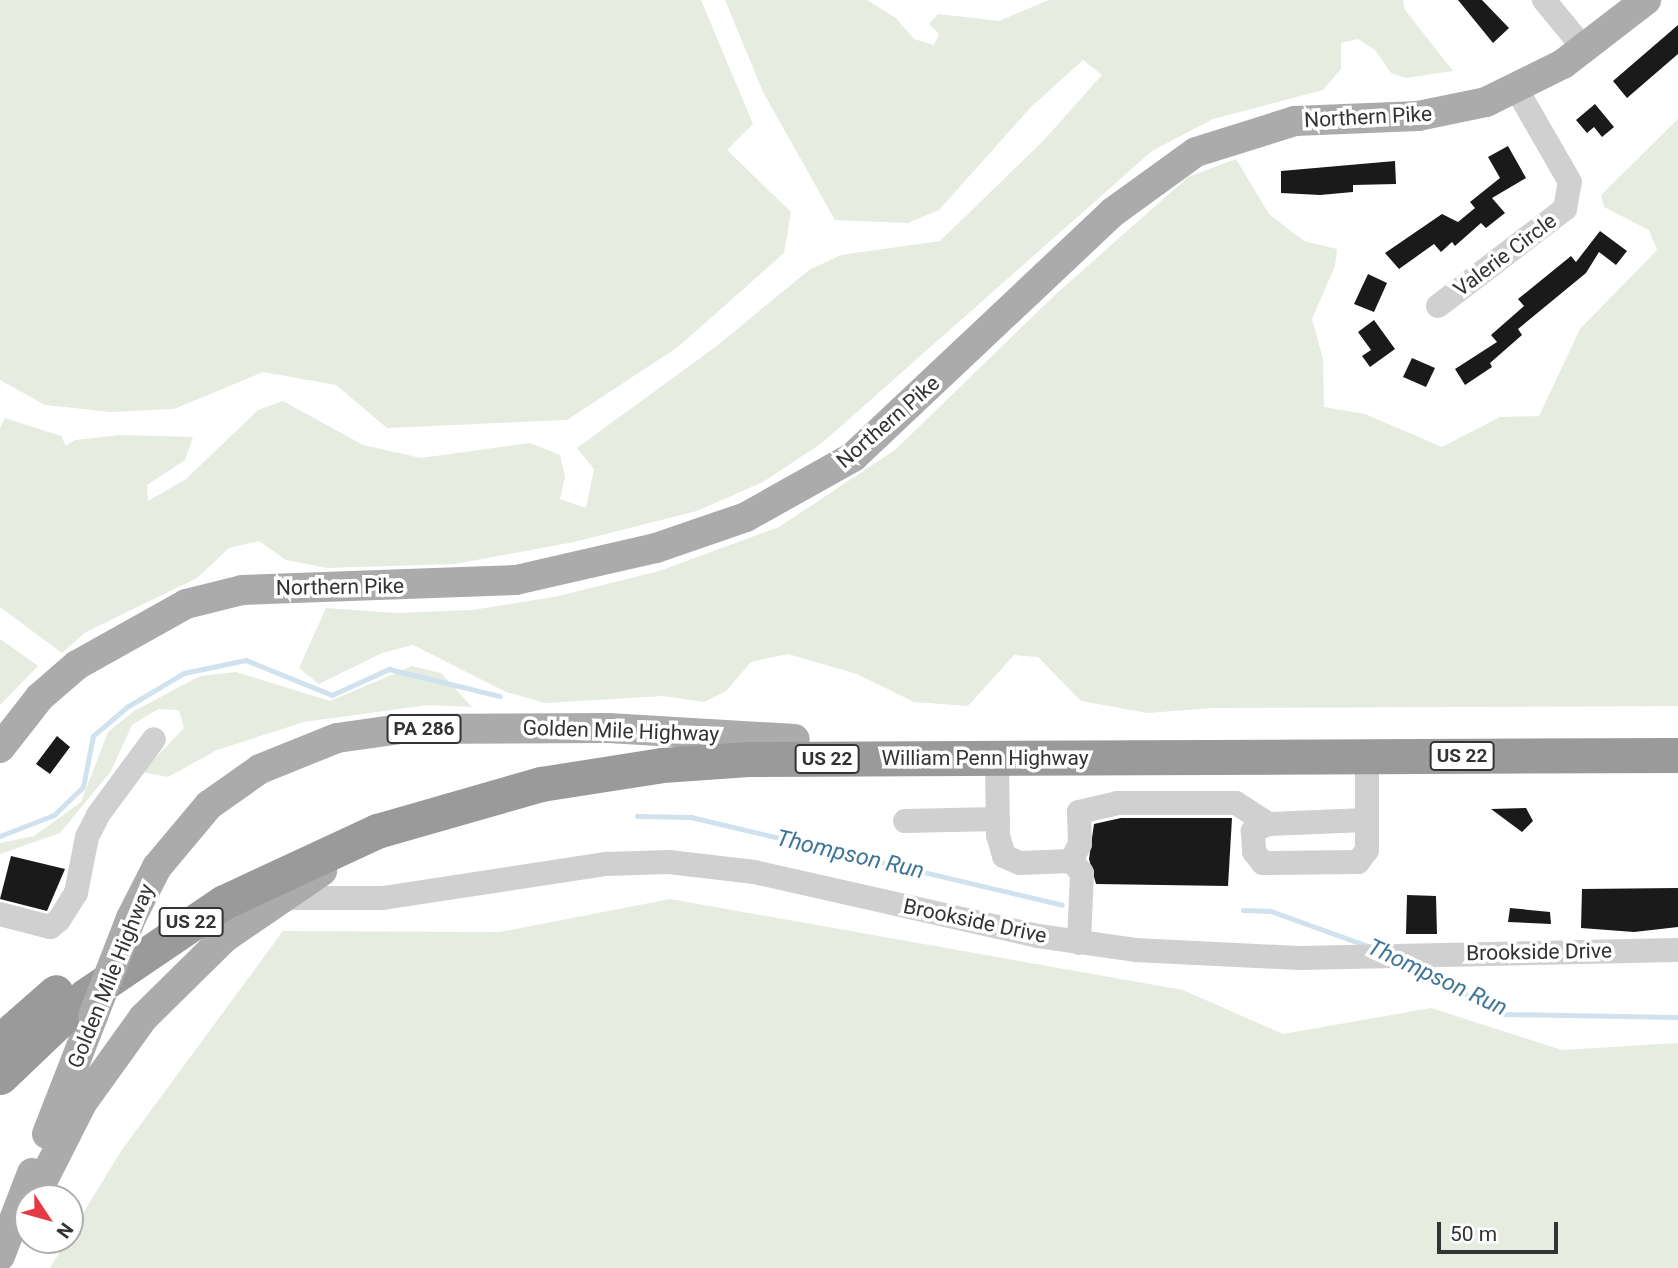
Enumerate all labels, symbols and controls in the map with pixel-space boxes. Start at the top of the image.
street label: Northern Pike [1303,101,1433,133]
street label: Valerie Circle [1449,208,1561,302]
street label: Northern Pike [831,370,945,474]
street label: Northern Pike [276,573,404,601]
road number: PA 286 [386,714,462,744]
street label: Golden Mile Highway [522,715,720,747]
road number: US 22 [1429,740,1495,772]
road number: US 22 [794,744,860,774]
street label: William Penn Highway [881,745,1089,771]
water label: Thompson Run [773,825,927,885]
street label: Golden Mile Highway [63,880,159,1072]
street label: Brookside Drive [901,894,1049,948]
road number: US 22 [158,906,224,938]
water label: Thompson Run [1363,934,1511,1022]
street label: Brookside Drive [1466,938,1612,966]
north arrow [14,1184,84,1254]
scale bar [1440,1208,1561,1252]
text: N [52,1218,78,1243]
text: 50 m [1450,1222,1497,1246]

